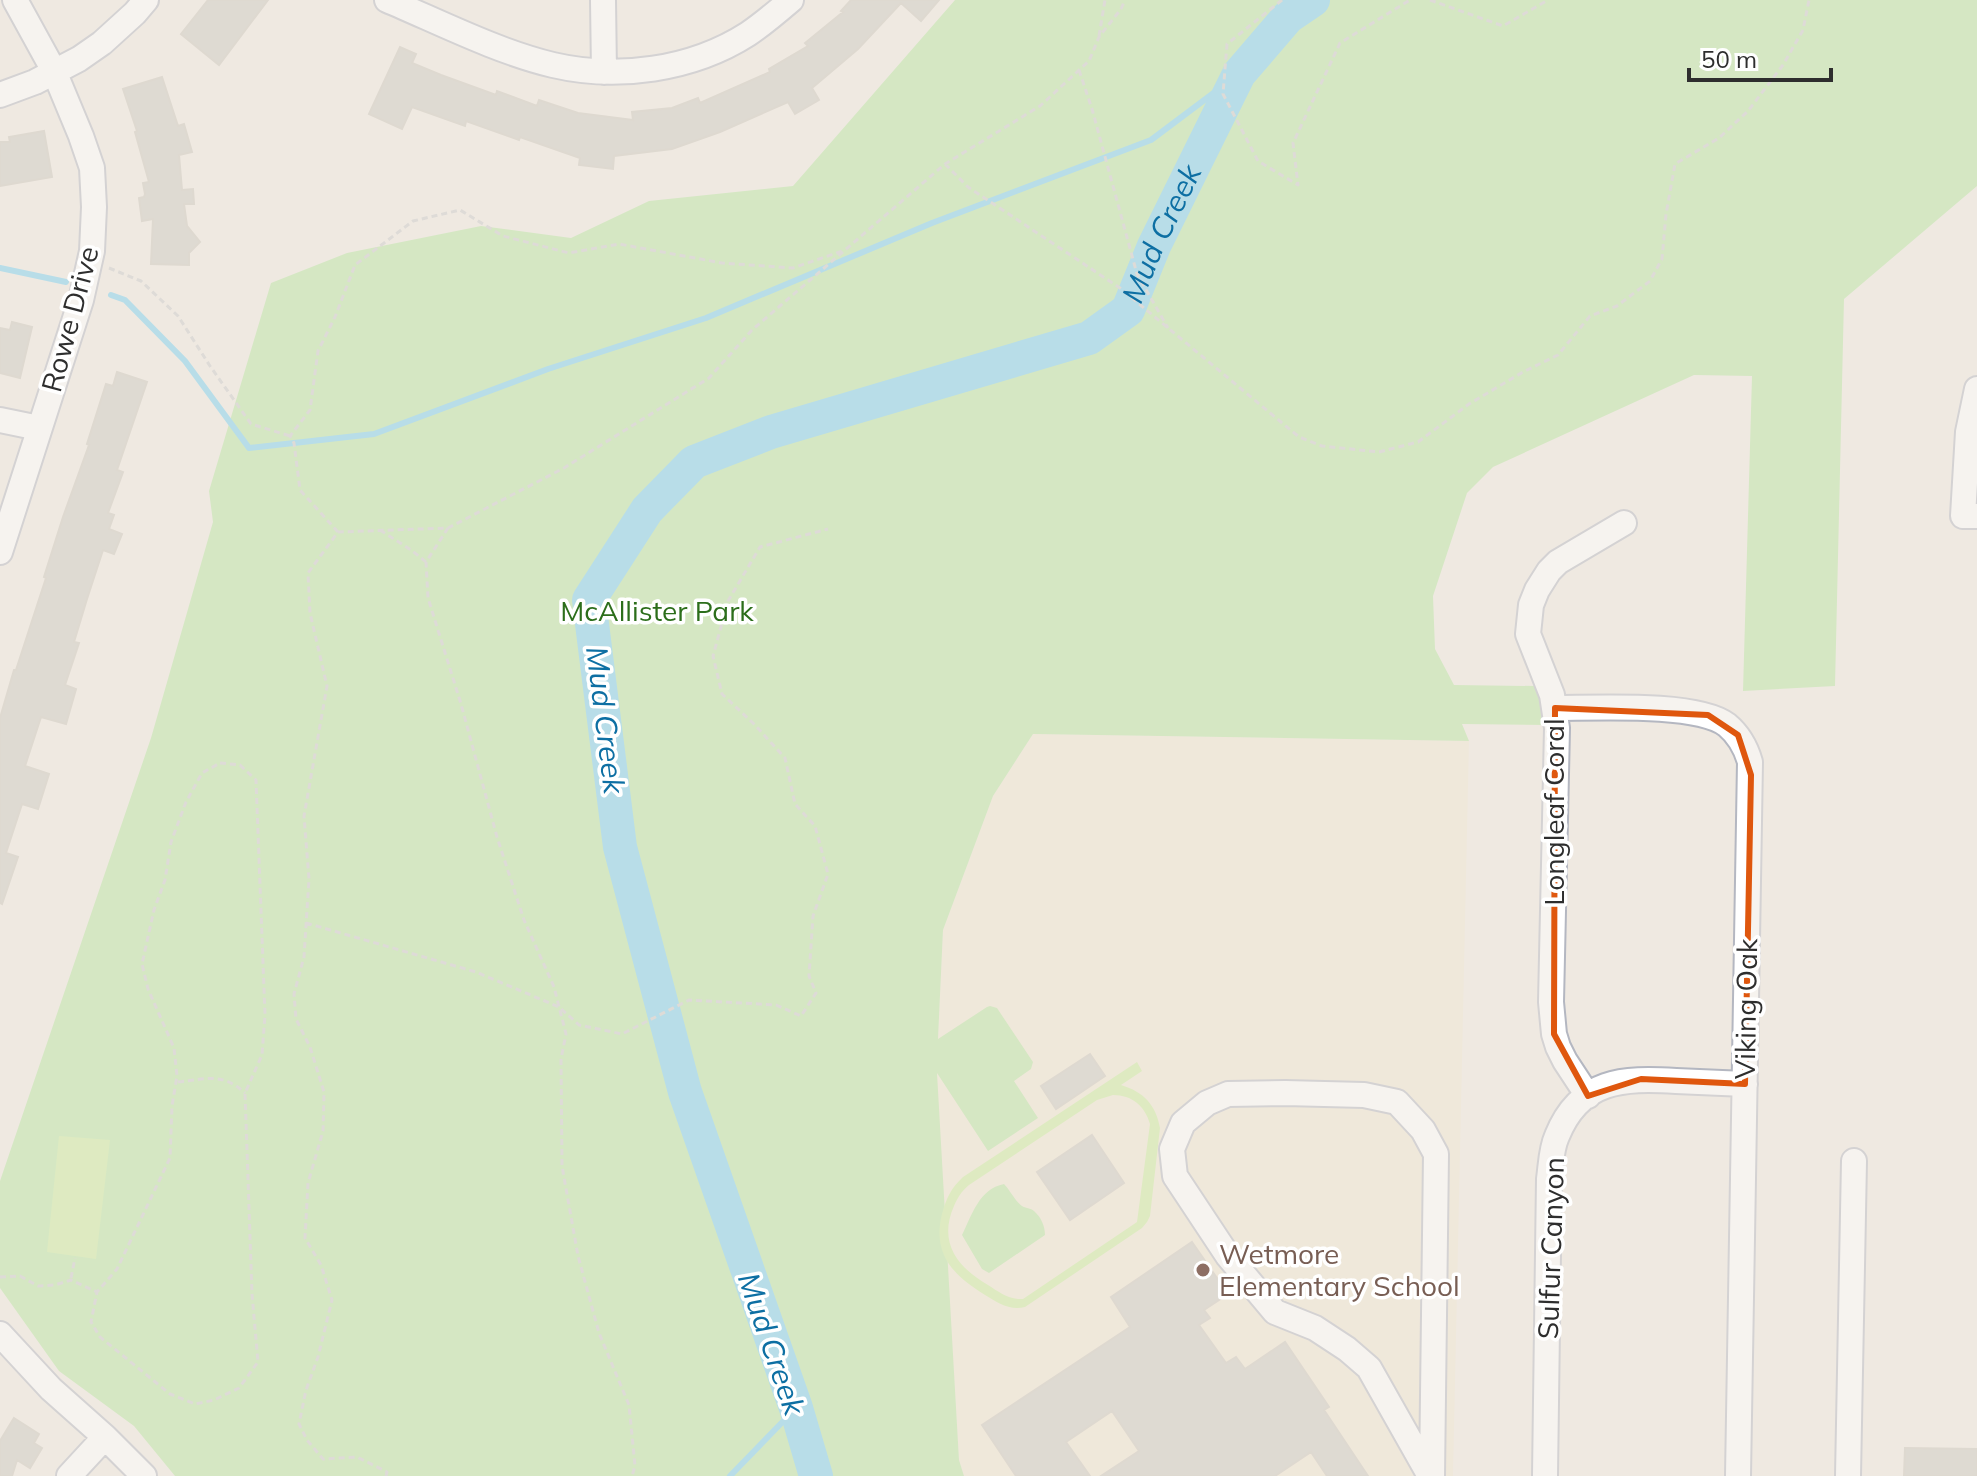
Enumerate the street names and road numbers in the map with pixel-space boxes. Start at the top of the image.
street label: Rowe Drive [33,242,106,395]
street label: Longleaf Coral [1536,718,1571,906]
street label: Viking Oak [1727,938,1764,1080]
street label: Sulfur Canyon [1530,1156,1571,1340]

